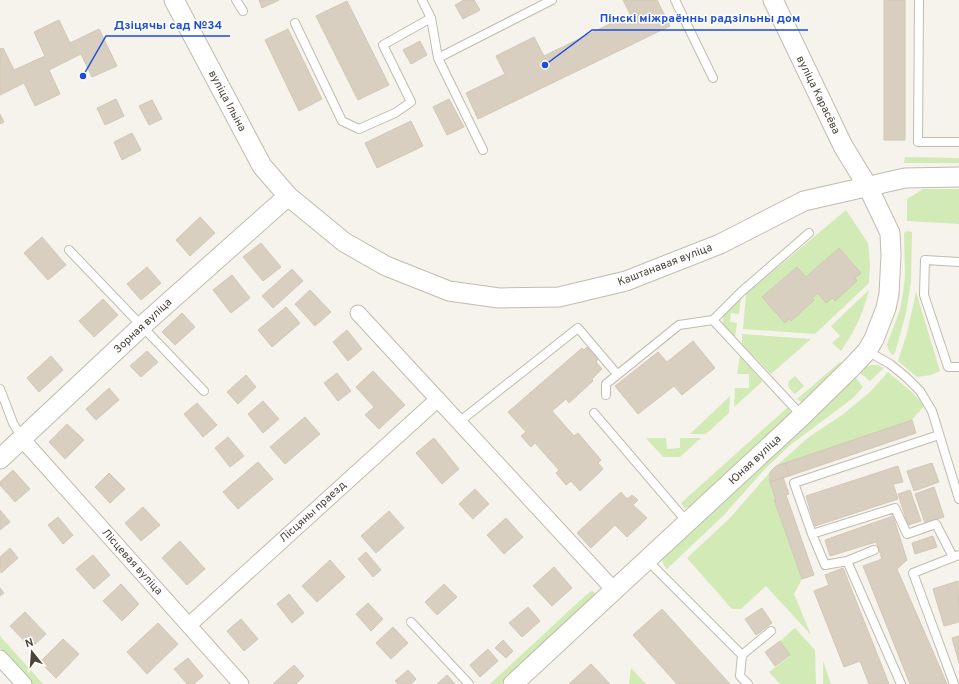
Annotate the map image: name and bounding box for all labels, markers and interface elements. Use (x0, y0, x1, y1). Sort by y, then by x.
callout: Пінскі міжраённы радзільны дом (592, 6, 808, 30)
text: Пінскі міжраённы радзільны дом (600, 11, 800, 27)
callout: Дзіцячы сад №34 (106, 12, 230, 36)
text: Дзіцячы сад №34 (114, 18, 222, 34)
street label: вуліца Карасёва (793, 54, 843, 137)
street label: вуліца Ільіна (205, 68, 249, 134)
street label: Каштанавая вуліца (616, 240, 714, 289)
street label: Зорная вуліца (111, 295, 175, 357)
street label: Юная вуліца (726, 432, 784, 488)
street label: Лісцяны праезд (277, 478, 349, 546)
street label: Лісцевая вуліца (99, 526, 166, 598)
north arrow (12, 632, 52, 672)
text: N (24, 636, 35, 651)

